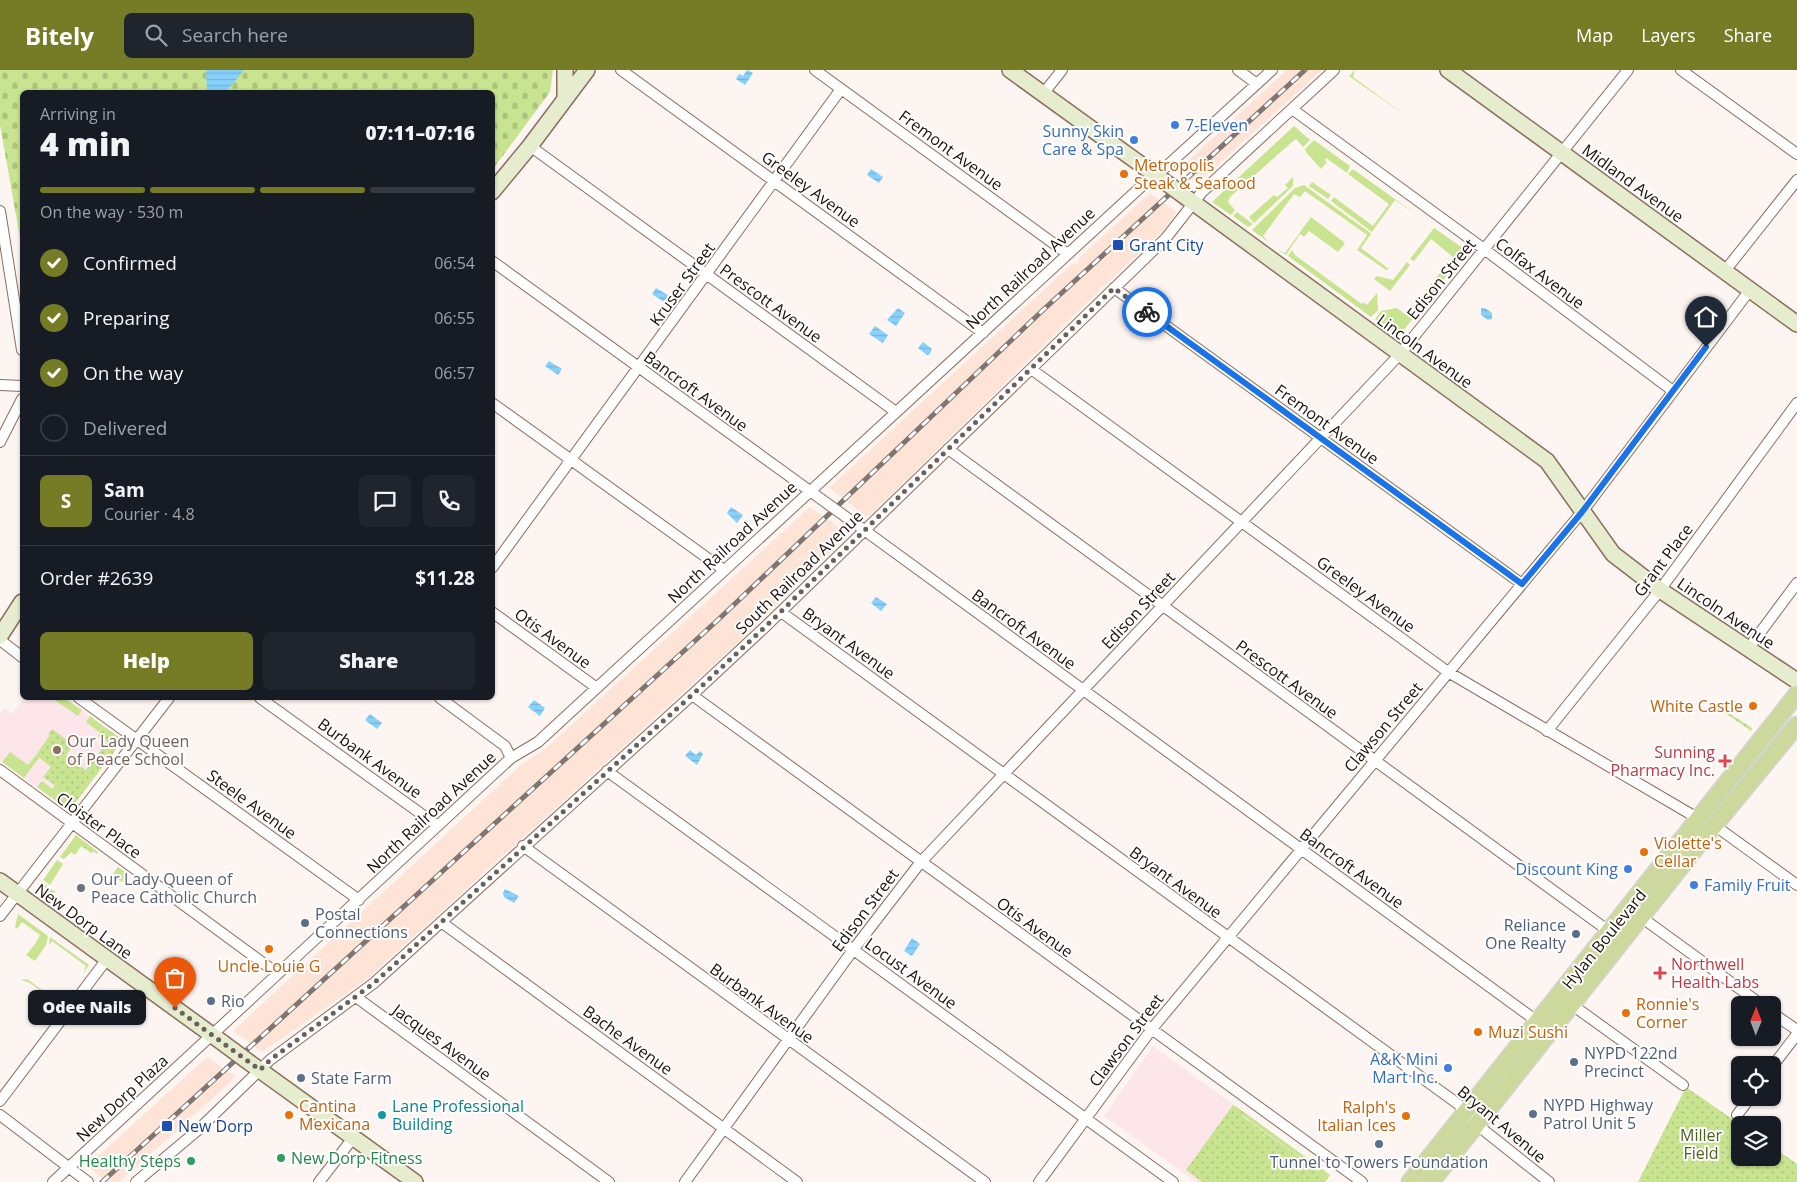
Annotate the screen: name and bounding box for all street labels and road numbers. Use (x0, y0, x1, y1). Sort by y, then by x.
street label: Fremont Avenue (895, 105, 1007, 195)
street label: Midland Avenue (1578, 139, 1688, 227)
street label: Greeley Avenue (757, 146, 865, 232)
street label: North Railroad Avenue (961, 202, 1099, 334)
street label: Colfax Avenue (1491, 232, 1589, 314)
street label: Edison Street (1401, 234, 1481, 324)
street label: Kruser Street (644, 238, 720, 330)
street label: Prescott Avenue (715, 258, 827, 348)
street label: Lincoln Avenue (1373, 309, 1477, 393)
street label: Bancroft Avenue (639, 346, 753, 436)
street label: Fremont Avenue (1271, 379, 1383, 469)
street label: North Railroad Avenue (663, 476, 801, 608)
street label: South Railroad Avenue (730, 505, 868, 639)
street label: Grant Place (1628, 519, 1698, 601)
street label: Greeley Avenue (1312, 551, 1420, 637)
street label: Edison Street (1096, 566, 1180, 654)
street label: Lincoln Avenue (1673, 572, 1779, 654)
street label: Bancroft Avenue (967, 584, 1081, 674)
street label: Bryant Avenue (798, 602, 900, 684)
street label: Otis Avenue (510, 603, 596, 673)
street label: Prescott Avenue (1231, 634, 1343, 724)
street label: Clawson Street (1339, 677, 1427, 777)
street label: Burbank Avenue (314, 713, 426, 803)
street label: North Railroad Avenue (362, 746, 500, 878)
street label: Steele Avenue (203, 764, 301, 844)
street label: Cloister Place (52, 787, 146, 863)
street label: Bancroft Avenue (1295, 823, 1409, 913)
street label: Bryant Avenue (1125, 841, 1227, 923)
street label: Edison Street (827, 864, 904, 956)
street label: New Dorp Lane (31, 878, 137, 964)
street label: Hylan Boulevard (1557, 884, 1651, 994)
street label: Otis Avenue (992, 892, 1078, 962)
street label: Locust Avenue (861, 932, 961, 1014)
street label: Burbank Avenue (706, 958, 818, 1048)
street label: Clawson Street (1084, 989, 1168, 1091)
street label: Jacques Avenue (387, 998, 496, 1085)
street label: Bache Avenue (579, 1000, 677, 1080)
street label: New Dorp Plaza (71, 1050, 173, 1146)
street label: Bryant Avenue (1453, 1080, 1551, 1168)

